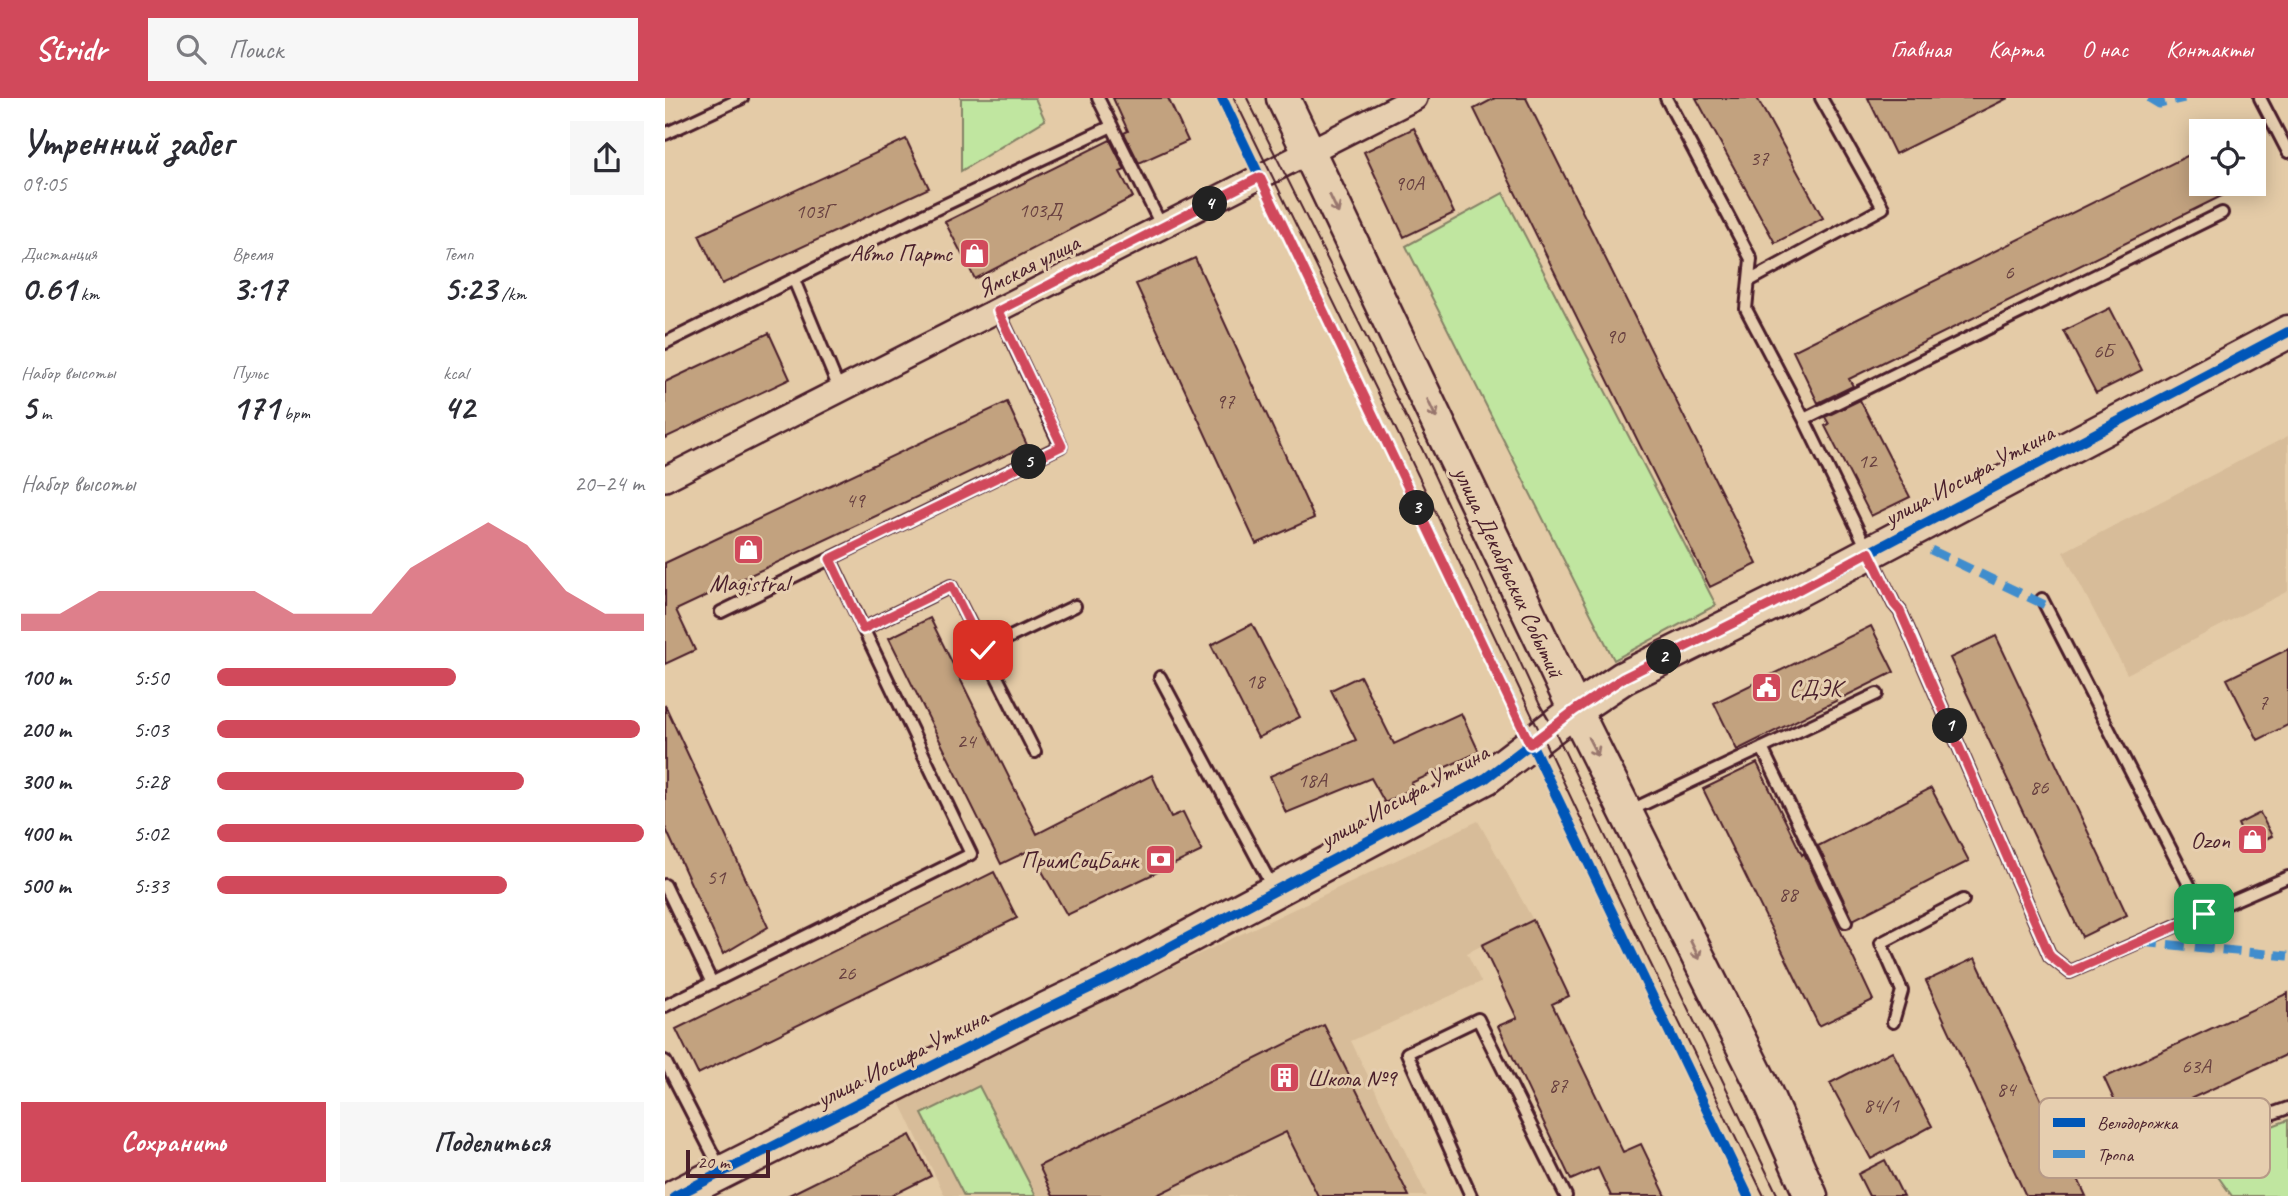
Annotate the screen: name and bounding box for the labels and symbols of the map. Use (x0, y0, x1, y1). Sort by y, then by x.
house number: 37 (1750, 145, 1770, 171)
house number: 90А (1394, 170, 1425, 196)
pin: 4 (1193, 186, 1227, 222)
one-way arrow (1328, 193, 1341, 214)
house number: 103Д (1018, 197, 1064, 223)
house number: 103Г (795, 198, 837, 224)
street label: Ямская улица (972, 227, 1085, 305)
shop icon: Авто Партс (958, 236, 992, 270)
place label: Авто Партс (850, 238, 954, 268)
house number: 6 (2004, 259, 2014, 285)
house number: 90 (1606, 323, 1626, 349)
house number: 6Б (2093, 338, 2116, 364)
house number: 97 (1216, 388, 1236, 414)
one-way arrow (1425, 398, 1439, 419)
street label: улица Иосифа Уткина (1877, 417, 2060, 533)
pin: 5 (1011, 444, 1047, 480)
house number: 12 (1858, 448, 1878, 474)
street label: улица Декабрьских Событий (1446, 460, 1572, 684)
house number: 49 (846, 487, 866, 513)
pin: 3 (1399, 490, 1435, 526)
shop icon: Magistral (732, 532, 766, 566)
place label: Magistral (709, 568, 793, 598)
pin (953, 620, 1013, 680)
pin: 2 (1647, 640, 1681, 674)
house number: 18 (1246, 668, 1267, 694)
public building icon: СДЭК (1749, 671, 1783, 705)
place label: СДЭК (1789, 673, 1847, 703)
house number: 7 (2258, 689, 2269, 715)
pin: 1 (1933, 708, 1967, 744)
house number: 24 (957, 728, 978, 754)
one-way arrow (1587, 736, 1601, 757)
street label: улица Иосифа Уткина (1313, 737, 1495, 856)
house number: 18А (1297, 767, 1328, 793)
house number: 86 (2030, 774, 2049, 800)
shop icon: Ozon (2236, 823, 2270, 857)
place label: Ozon (2191, 825, 2230, 855)
bank icon: ПримСоцБанк (1144, 843, 1178, 877)
place label: ПримСоцБанк (1021, 845, 1140, 875)
house number: 51 (707, 864, 727, 890)
house number: 88 (1779, 881, 1800, 907)
pin (2174, 884, 2234, 944)
one-way arrow (1689, 940, 1702, 961)
house number: 26 (837, 960, 856, 986)
street label: улица Иосифа Уткина (810, 1001, 994, 1115)
house number: 63А (2181, 1053, 2212, 1079)
building icon: Школа №9 (1267, 1061, 1301, 1095)
place label: Школа №9 (1307, 1063, 1399, 1093)
house number: 87 (1549, 1072, 1569, 1098)
house number: 84 (1997, 1076, 2018, 1102)
house number: 84/1 (1863, 1092, 1900, 1118)
legend (2039, 1098, 2270, 1178)
text: Велодорожка (2097, 1111, 2179, 1135)
text: Тропа (2097, 1143, 2134, 1167)
scale bar (686, 1147, 770, 1179)

